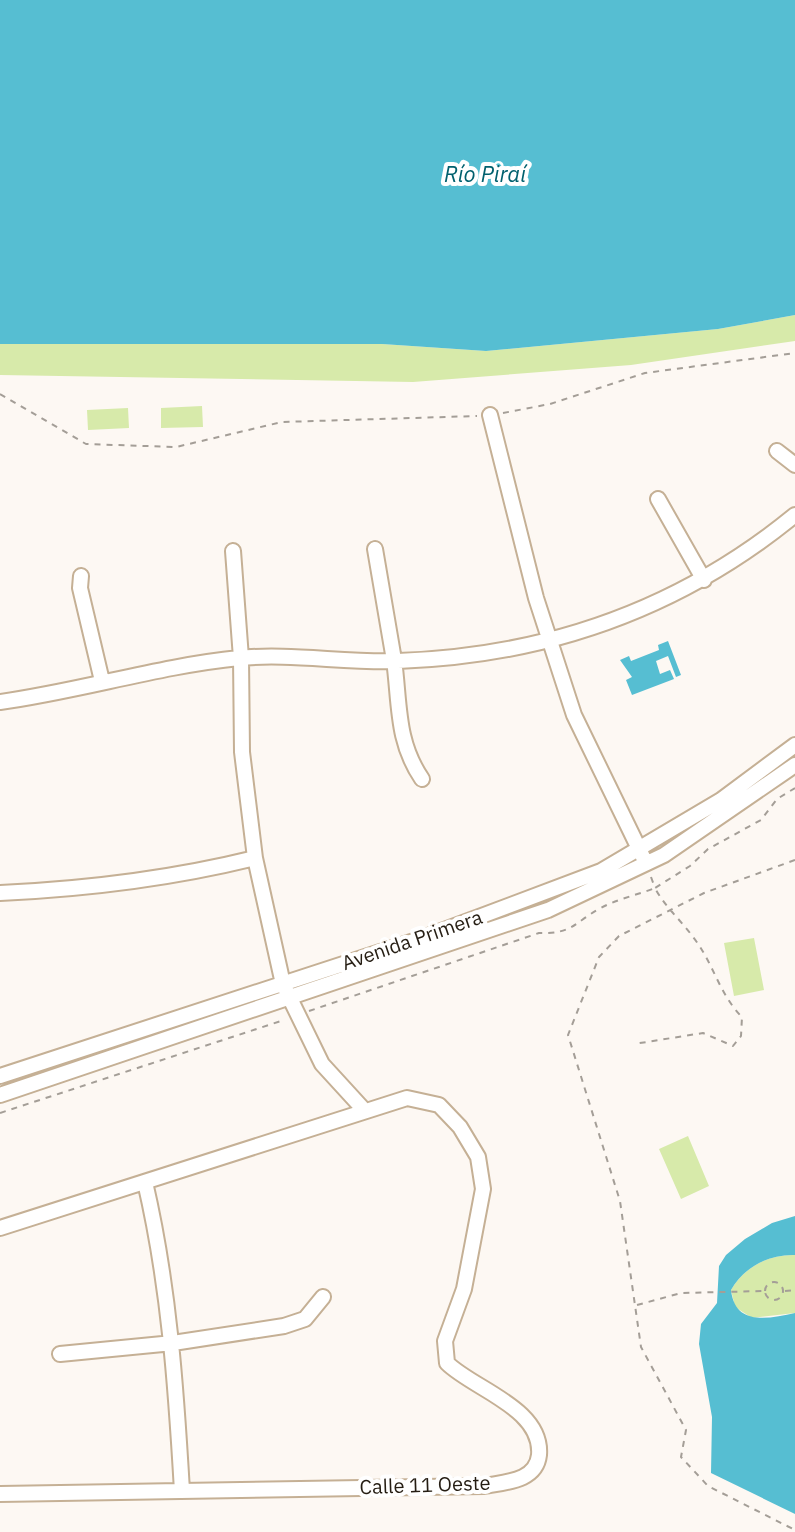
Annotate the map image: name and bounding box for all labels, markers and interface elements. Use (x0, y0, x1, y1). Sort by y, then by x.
water label: Río Piraí (444, 159, 528, 188)
street label: Avenida Primera (338, 903, 486, 976)
street label: Calle 11 Oeste (359, 1469, 491, 1500)

